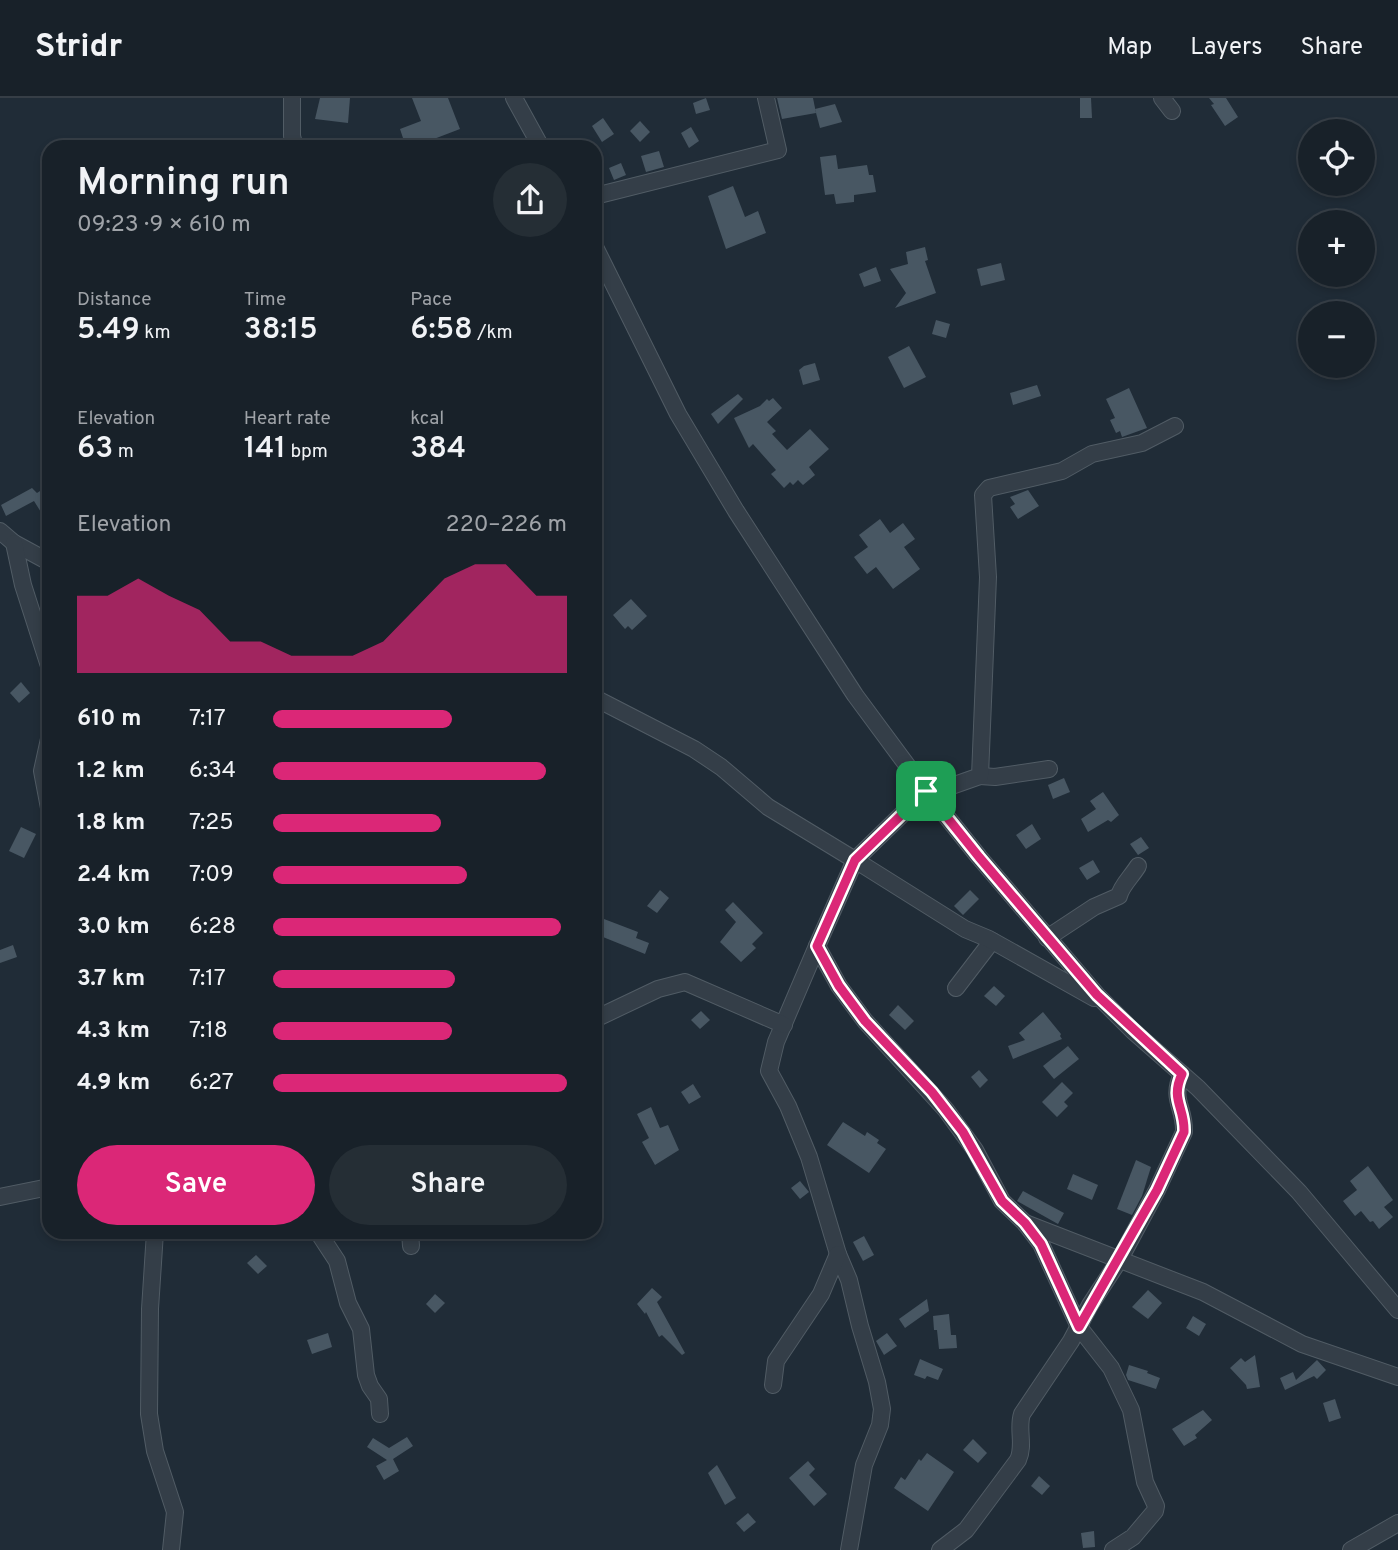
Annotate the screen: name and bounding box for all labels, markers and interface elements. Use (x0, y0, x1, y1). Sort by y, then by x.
text: Stridr (35, 27, 122, 69)
text: Map (1107, 33, 1152, 63)
text: Layers (1190, 33, 1262, 63)
text: Share (1300, 33, 1363, 63)
map controls (1298, 119, 1375, 378)
button: locate (1298, 119, 1375, 196)
text: Morning run (77, 160, 290, 209)
button: share (493, 163, 567, 237)
button: + (1298, 210, 1375, 287)
text: 09:23 · 9 × 610 m (77, 211, 251, 240)
text: Distance (77, 288, 152, 312)
text: Time (244, 288, 286, 312)
text: Pace (410, 288, 452, 312)
button: − (1298, 301, 1375, 378)
text: 5.49 (77, 312, 140, 349)
text: 38:15 (244, 312, 318, 349)
text: 6:58 (410, 312, 473, 349)
text: km (140, 321, 171, 345)
text: /km (473, 321, 513, 345)
text: Elevation (77, 407, 155, 431)
text: Heart rate (244, 407, 331, 431)
text: kcal (410, 407, 444, 431)
text: 63 (77, 431, 113, 468)
text: 141 (244, 431, 286, 468)
text: 384 (410, 431, 466, 468)
text: m (113, 440, 134, 464)
text: bpm (286, 440, 328, 464)
text: Elevation (77, 511, 172, 540)
text: 220–226 m (446, 511, 567, 540)
text: 610 m (77, 705, 141, 734)
text: 7:17 (189, 705, 226, 734)
text: 1.2 km (77, 757, 145, 786)
text: 6:34 (189, 757, 236, 786)
pin (896, 761, 956, 821)
icon: arrive (907, 772, 945, 810)
text: 1.8 km (77, 809, 145, 838)
text: 7:25 (189, 809, 234, 838)
text: 2.4 km (77, 861, 150, 890)
text: 7:09 (189, 861, 234, 890)
text: 3.0 km (77, 913, 150, 942)
text: 6:28 (189, 913, 236, 942)
text: 3.7 km (77, 965, 145, 994)
text: 7:17 (189, 965, 226, 994)
text: 4.3 km (77, 1017, 150, 1046)
text: 7:18 (189, 1017, 228, 1046)
text: 4.9 km (77, 1069, 150, 1098)
text: 6:27 (189, 1069, 234, 1098)
button: Save (77, 1145, 315, 1225)
button: Share (329, 1145, 567, 1225)

